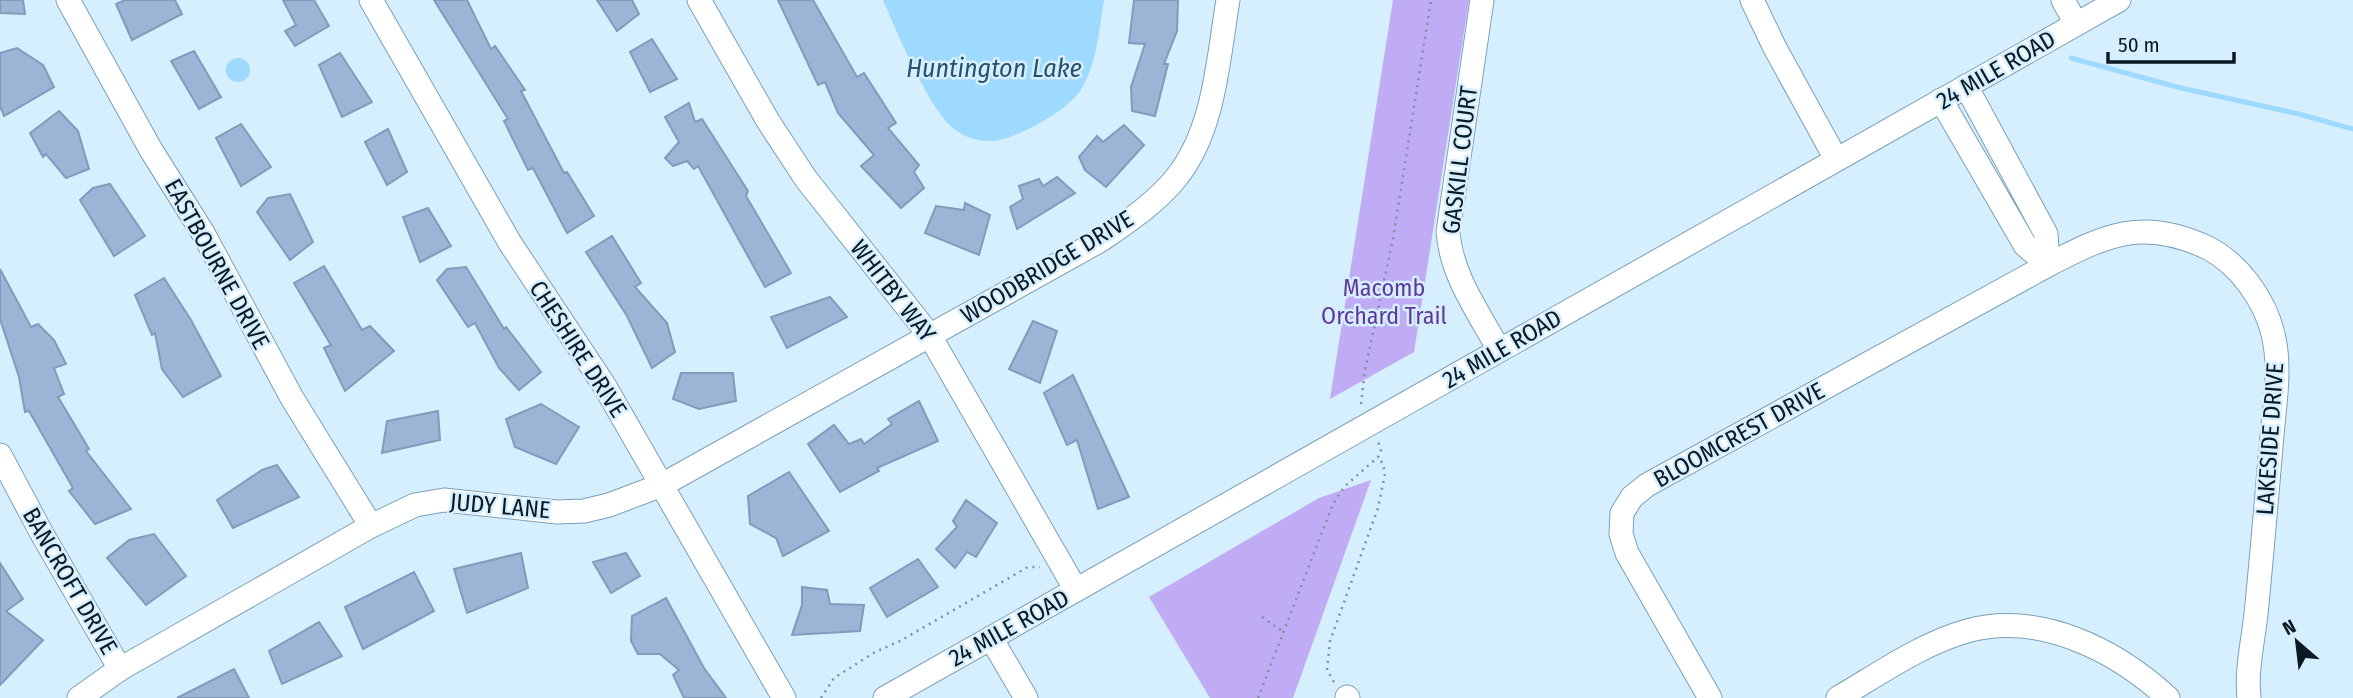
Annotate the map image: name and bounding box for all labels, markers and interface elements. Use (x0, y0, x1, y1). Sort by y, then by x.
scale bar (2108, 21, 2234, 65)
street label: 24 MILE ROAD (1932, 25, 2060, 115)
text: 50 m (2118, 32, 2160, 58)
water label: Huntington Lake (906, 53, 1082, 84)
street label: GASKILL COURT (1437, 84, 1483, 236)
street label: EASTBOURNE DRIVE (159, 174, 275, 354)
street label: WOODBRIDGE DRIVE (956, 205, 1138, 329)
street label: WHITBY WAY (845, 235, 941, 347)
park label: Macomb Orchard Trail (1321, 274, 1447, 330)
street label: CHESHIRE DRIVE (523, 275, 633, 423)
street label: 24 MILE ROAD (1438, 304, 1566, 394)
street label: LAKESIDE DRIVE (2251, 362, 2289, 516)
street label: BLOOMCREST DRIVE (1649, 377, 1829, 493)
street label: JUDY LANE (449, 488, 551, 524)
street label: BANCROFT DRIVE (17, 503, 123, 659)
street label: 24 MILE ROAD (944, 584, 1074, 672)
north arrow (2262, 607, 2332, 677)
text: N (2279, 615, 2300, 640)

